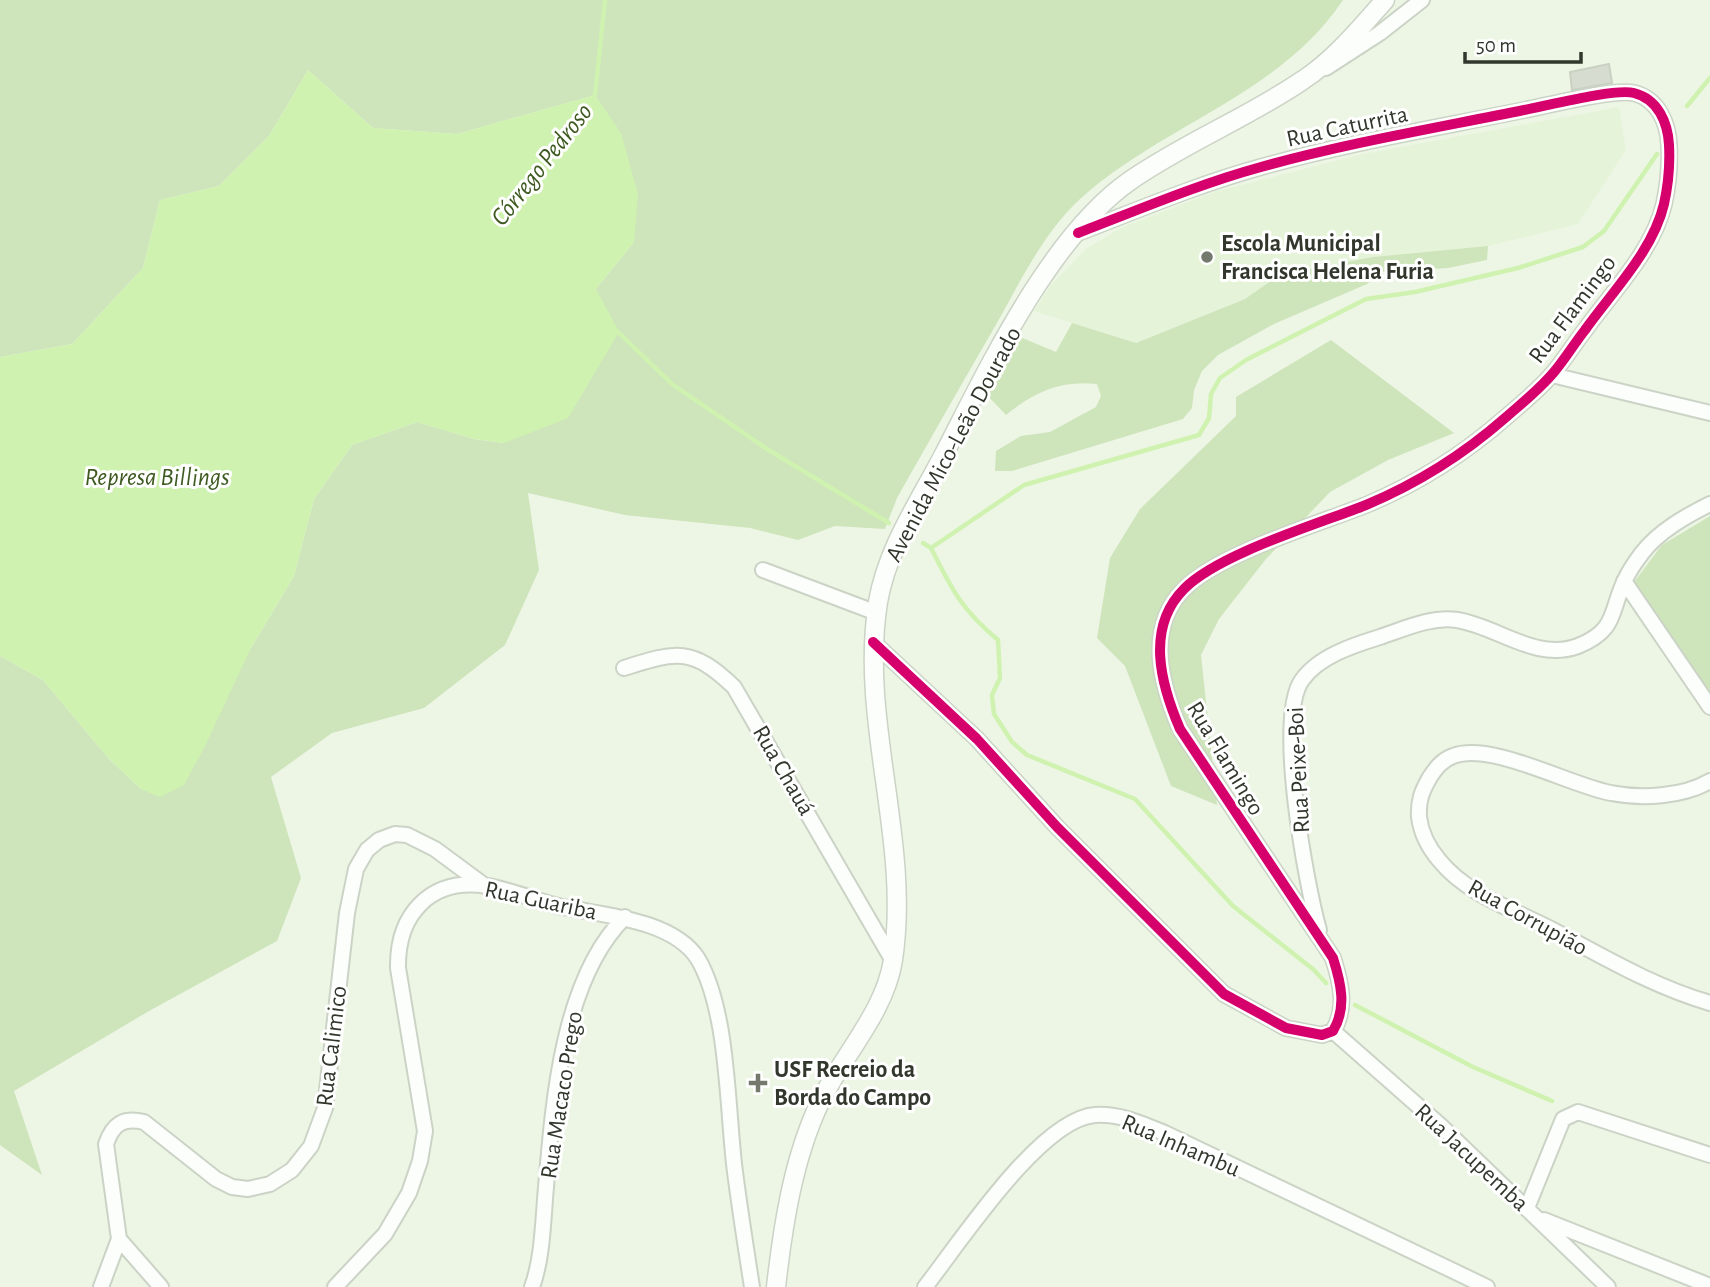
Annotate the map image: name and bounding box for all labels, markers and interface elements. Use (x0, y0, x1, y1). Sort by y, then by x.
scale bar (1465, 21, 1580, 65)
text: 50 m (1476, 35, 1516, 56)
water label: Córrego Pedroso (486, 99, 597, 231)
street label: Rua Caturrita (1284, 102, 1410, 152)
place label: Escola Municipal Francisca Helena Furia (1221, 232, 1434, 284)
marker: Escola Municipal Francisca Helena Furia (1199, 249, 1215, 265)
street label: Rua Flamingo (1525, 251, 1621, 368)
street label: Avenida Mico-Leão Dourado (882, 323, 1026, 566)
water label: Represa Billings (84, 464, 230, 490)
street label: Rua Flamingo (1182, 697, 1268, 820)
street label: Rua Peixe-Boi (1284, 706, 1314, 834)
street label: Rua Chauá (748, 721, 818, 820)
street label: Rua Corrupião (1464, 875, 1591, 960)
street label: Rua Guariba (482, 877, 599, 925)
street label: Rua Calimico (313, 984, 351, 1108)
street label: Rua Macaco Prego (537, 1010, 587, 1181)
place label: USF Recreio da Borda do Campo (774, 1058, 931, 1110)
marker: USF Recreio da Borda do Campo (748, 1073, 768, 1093)
street label: Rua Jacupemba (1410, 1099, 1533, 1216)
street label: Rua Inhambu (1118, 1110, 1243, 1182)

